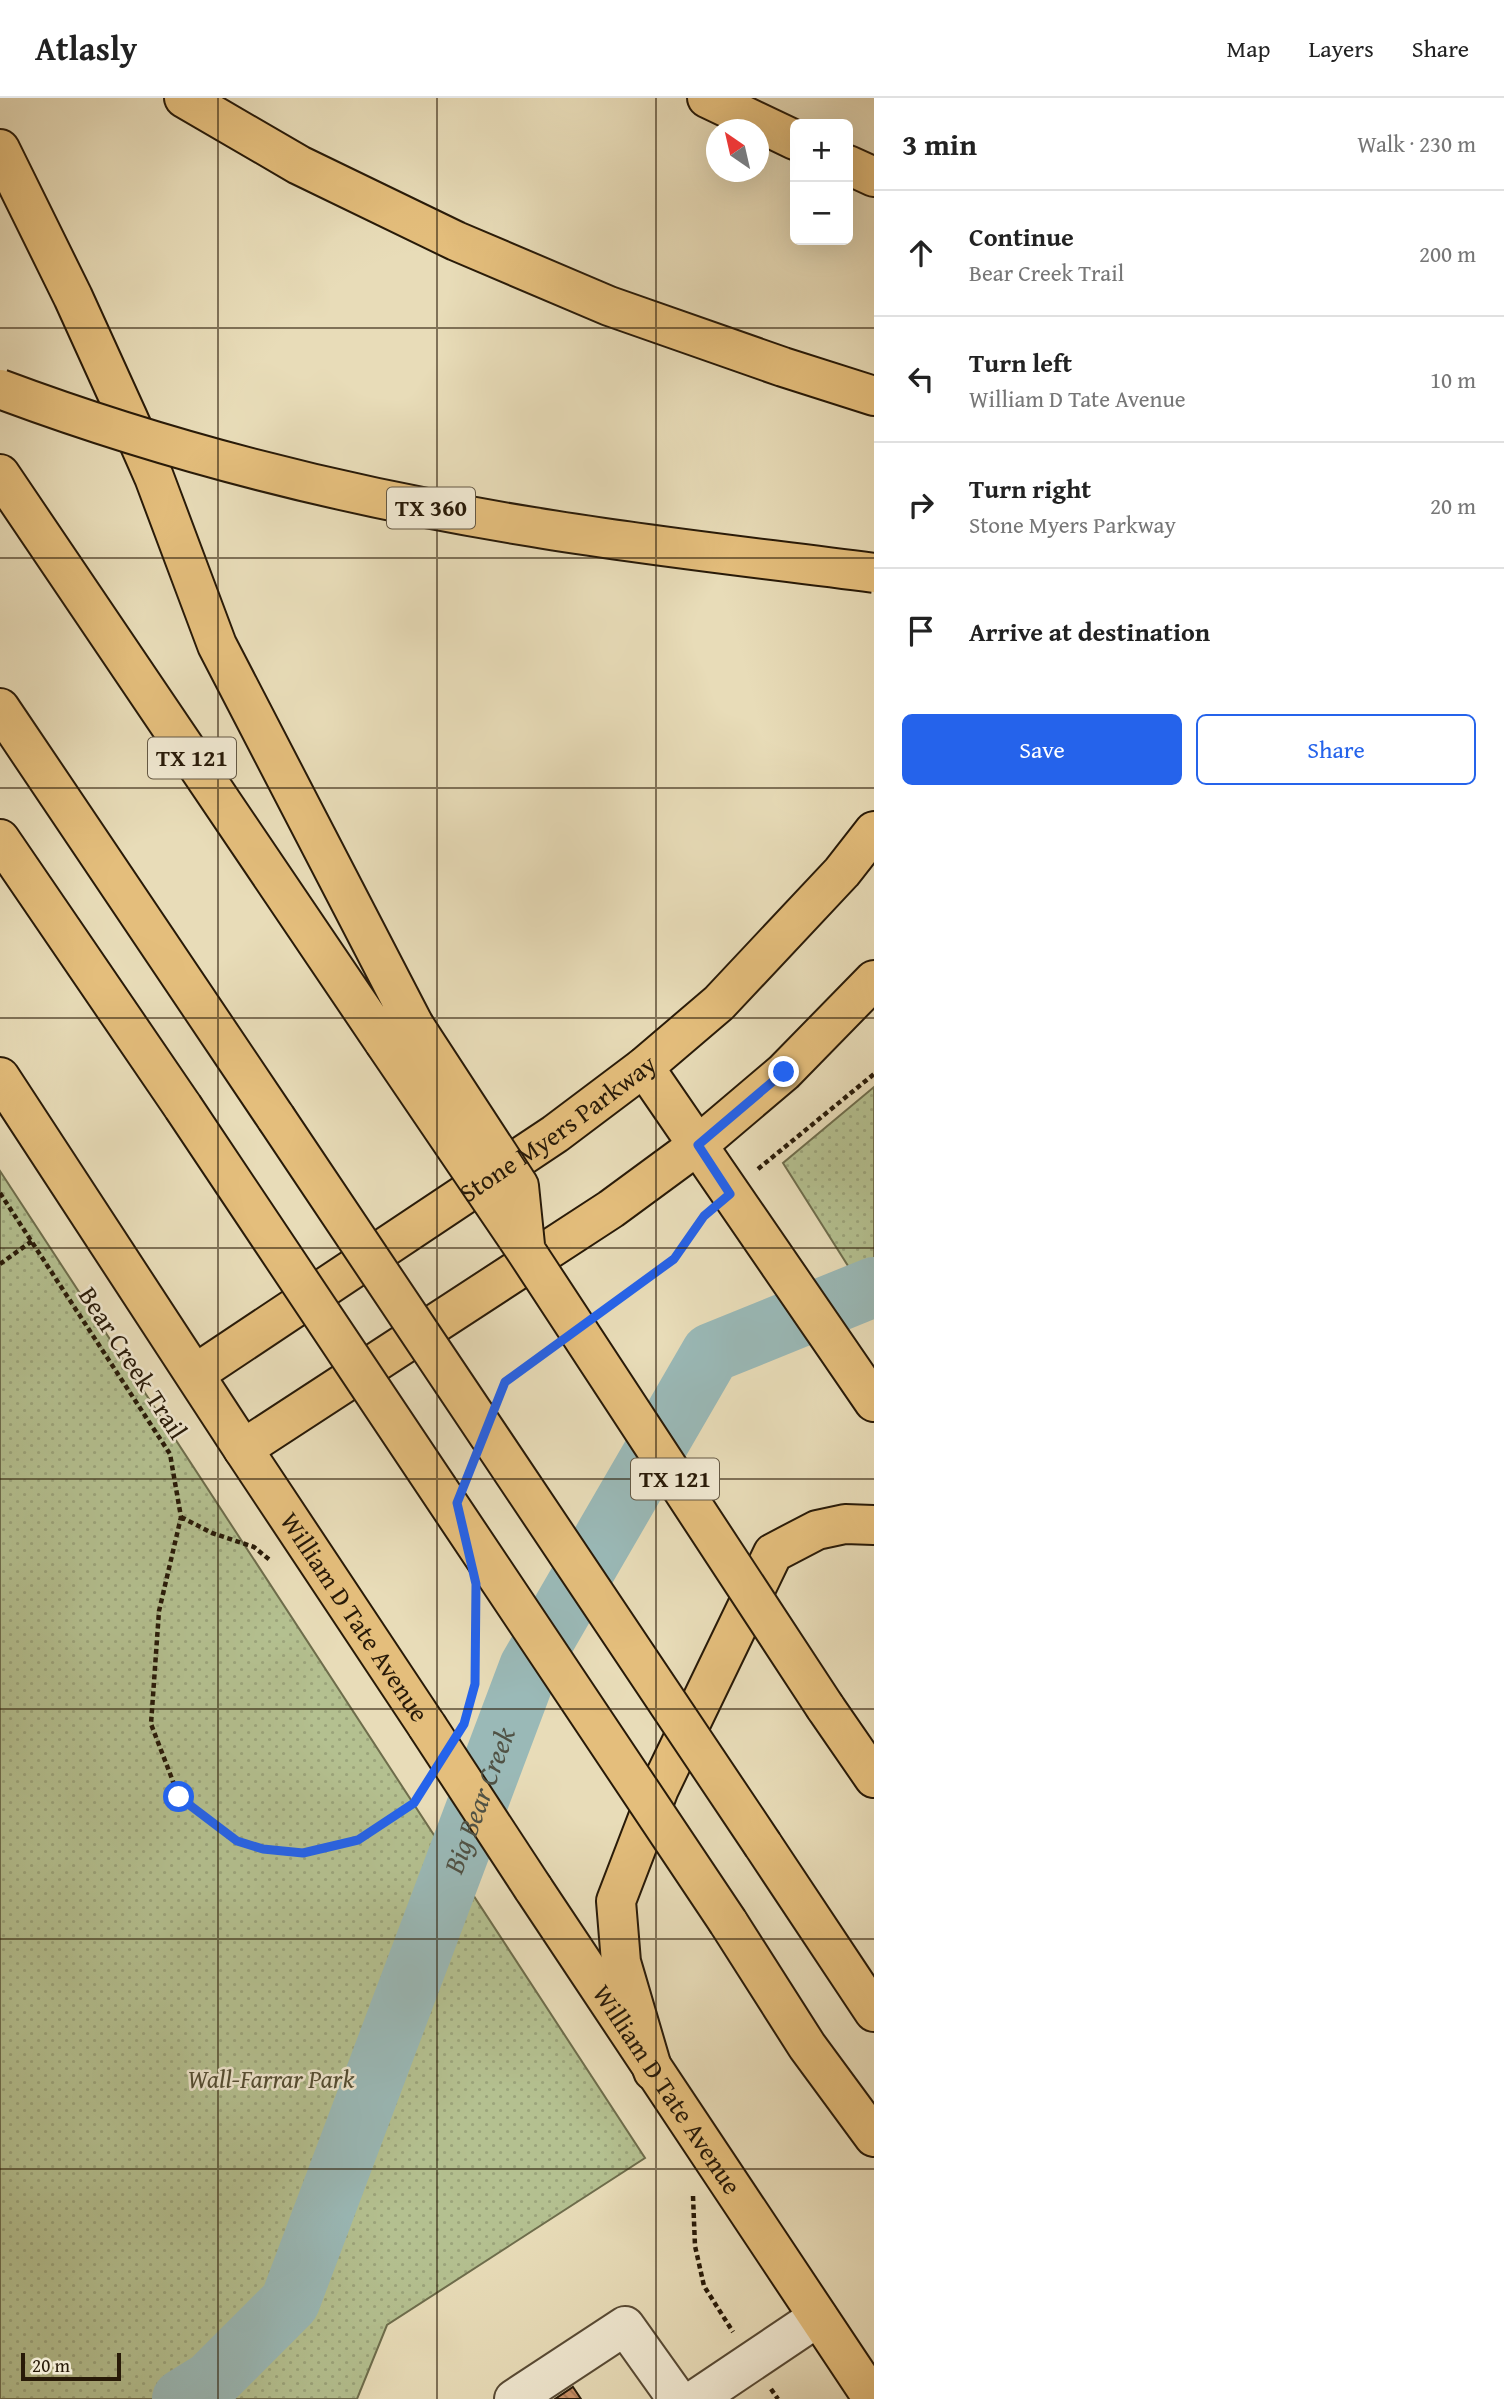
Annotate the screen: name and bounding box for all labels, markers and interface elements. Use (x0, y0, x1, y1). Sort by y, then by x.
text: Atlasly (35, 24, 137, 72)
text: Map (1227, 31, 1270, 66)
text: Layers (1308, 31, 1374, 66)
text: Share (1412, 31, 1469, 66)
north arrow (706, 119, 769, 182)
map controls (790, 119, 853, 245)
button: + (790, 119, 853, 182)
text: 3 min (902, 122, 977, 166)
text: Walk · 230 m (1357, 127, 1476, 160)
button: − (790, 182, 853, 245)
text: Continue (969, 217, 1074, 256)
icon: ahead (902, 234, 940, 272)
text: 200 m (1419, 237, 1476, 270)
text: Bear Creek Trail (969, 256, 1124, 289)
text: Turn left (969, 343, 1072, 382)
icon: left (902, 360, 940, 398)
text: 10 m (1430, 363, 1476, 396)
text: William D Tate Avenue (969, 382, 1186, 415)
text: Turn right (969, 469, 1091, 508)
icon: right (902, 486, 940, 524)
road number: TX 360 (387, 488, 475, 528)
text: 20 m (1430, 489, 1476, 522)
text: Stone Myers Parkway (969, 508, 1176, 541)
icon: arrive (902, 612, 940, 650)
text: Arrive at destination (969, 612, 1210, 651)
button: Save (902, 714, 1182, 785)
button: Share (1196, 714, 1476, 785)
road number: TX 121 (148, 738, 236, 778)
street label: Stone Myers Parkway (451, 1045, 665, 1212)
route end (768, 1056, 799, 1087)
street label: Bear Creek Trail (69, 1279, 198, 1447)
road number: TX 121 (631, 1458, 719, 1499)
street label: William D Tate Avenue (271, 1504, 439, 1730)
water label: Big Bear Creek (432, 1721, 525, 1880)
route start (163, 1781, 194, 1812)
street label: William D Tate Avenue (583, 1976, 752, 2202)
park label: Wall-Farrar Park (188, 2059, 355, 2098)
scale bar (21, 2350, 121, 2382)
text: 20 m (32, 2351, 70, 2379)

